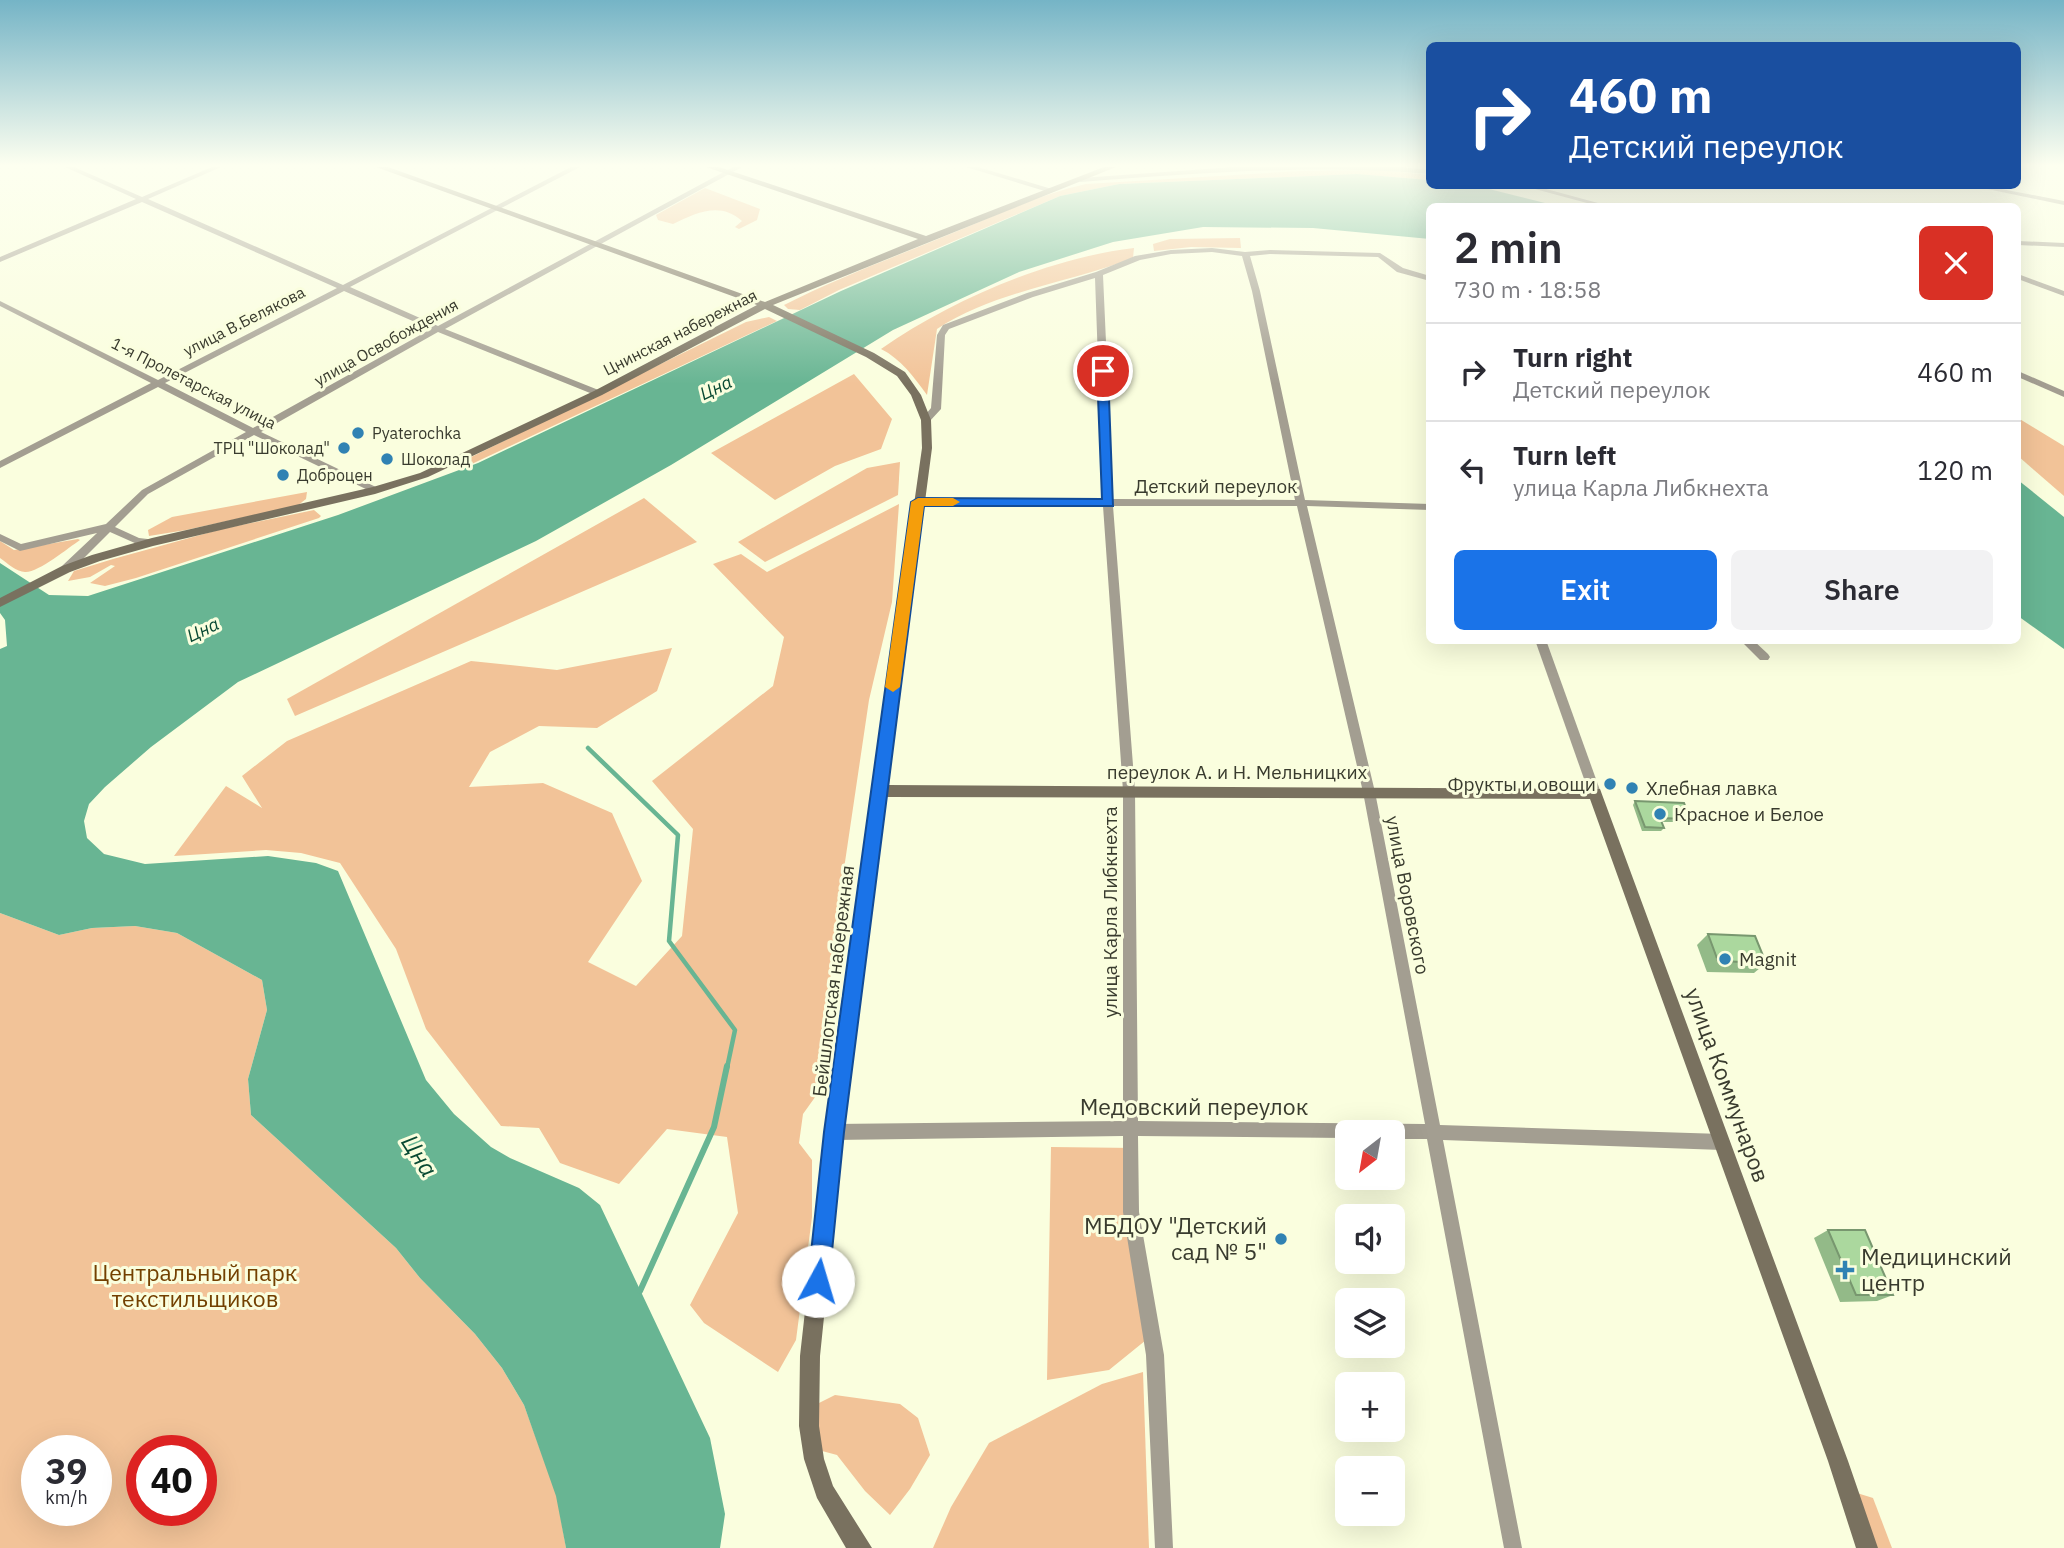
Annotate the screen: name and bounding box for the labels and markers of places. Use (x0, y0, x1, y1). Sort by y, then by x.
pin (1073, 341, 1133, 401)
place label: Pyaterochka (372, 423, 462, 443)
marker: Pyaterochka (350, 425, 366, 441)
place label: ТРЦ "Шоколад" (214, 438, 330, 458)
marker: ТРЦ "Шоколад" (336, 440, 352, 456)
place label: Шоколад (401, 449, 471, 469)
marker: Шоколад (379, 451, 395, 467)
place label: Доброцен (297, 465, 373, 485)
marker: Доброцен (275, 467, 291, 483)
place label: Фрукты и овощи (1448, 772, 1596, 796)
marker: Фрукты и овощи (1602, 776, 1618, 792)
place label: Хлебная лавка (1646, 776, 1777, 800)
marker: Хлебная лавка (1624, 780, 1640, 796)
place label: Красное и Белое (1674, 802, 1824, 826)
marker: Красное и Белое (1652, 806, 1668, 822)
place label: Magnit (1739, 947, 1797, 971)
marker: Magnit (1717, 951, 1733, 967)
place label: МБДОУ "Детский сад № 5" (1084, 1210, 1267, 1266)
marker: МБДОУ "Детский сад № 5" (1273, 1231, 1289, 1247)
place label: Медицинский центр (1861, 1241, 2012, 1297)
marker: Медицинский центр (1835, 1260, 1855, 1280)

